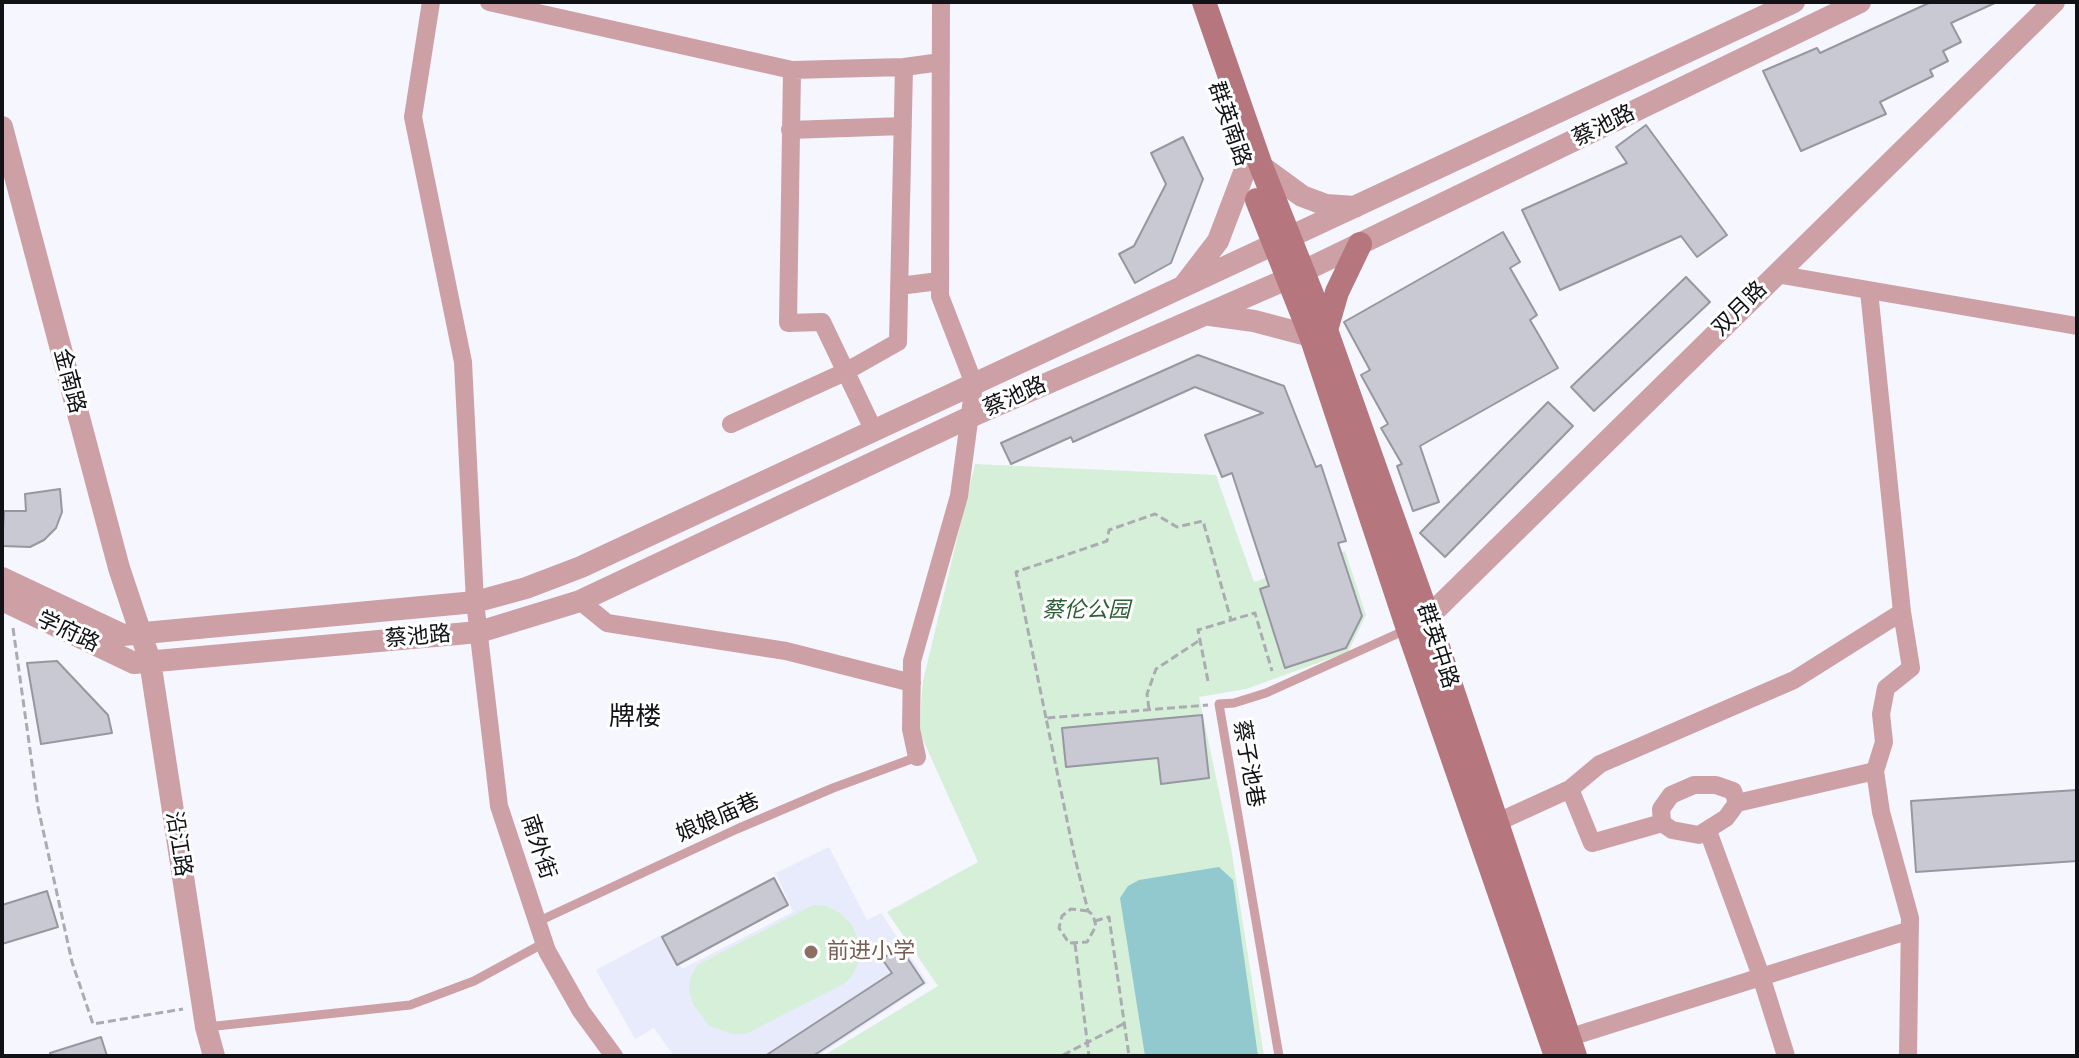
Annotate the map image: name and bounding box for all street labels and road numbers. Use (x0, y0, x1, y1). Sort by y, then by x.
street label: 群英南路 (1202, 78, 1256, 170)
street label: 蔡池路 (1569, 100, 1639, 152)
street label: 双月路 (1707, 276, 1773, 342)
street label: 金南路 (48, 346, 90, 416)
street label: 蔡池路 (979, 372, 1051, 422)
street label: 群英中路 (1411, 600, 1463, 692)
street label: 学府路 (33, 606, 103, 658)
street label: 蔡池路 (384, 621, 452, 653)
street label: 蔡子池巷 (1227, 718, 1269, 810)
street label: 娘娘庙巷 (672, 788, 764, 848)
street label: 沿江路 (160, 809, 196, 879)
street label: 南外街 (515, 812, 561, 882)

